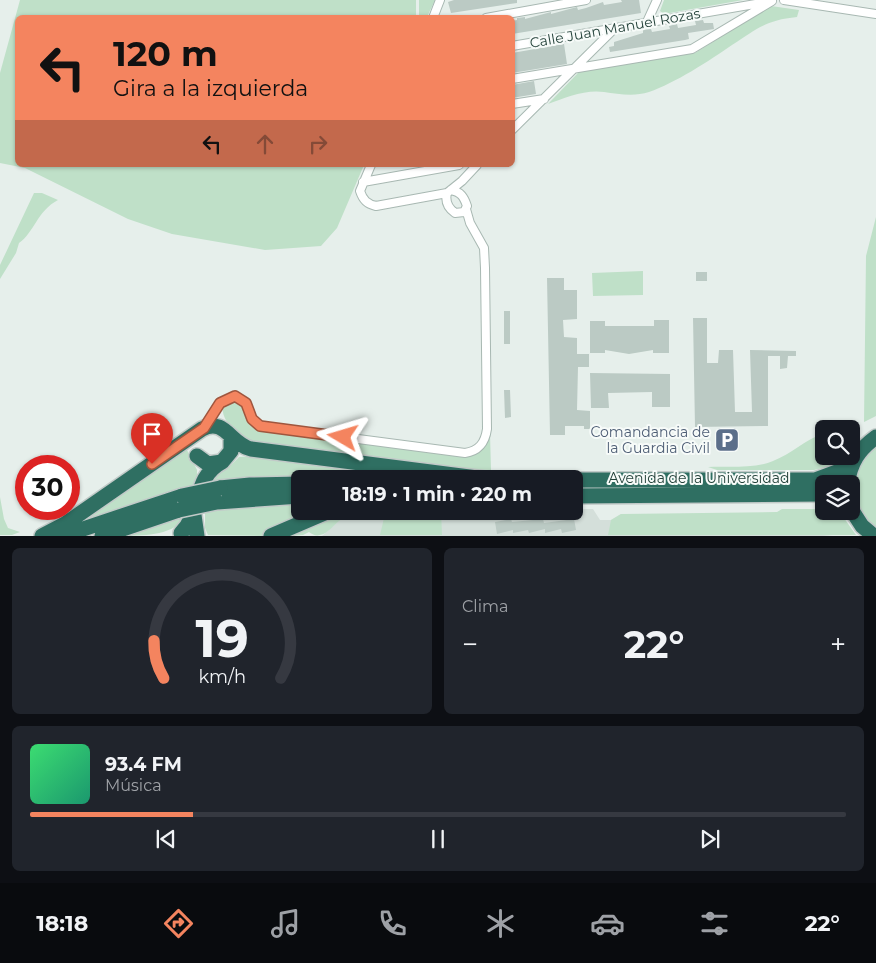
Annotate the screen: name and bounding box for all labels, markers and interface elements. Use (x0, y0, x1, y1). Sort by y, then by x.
street label: Calle Juan Manuel Rozas (528, 4, 702, 52)
text: 120 m (113, 32, 218, 75)
icon: left (30, 35, 95, 100)
text: Gira a la izquierda (113, 75, 308, 102)
icon: left (198, 130, 226, 158)
icon: ahead (251, 130, 279, 158)
icon: right (304, 130, 332, 158)
position arrow (316, 410, 368, 462)
pin (131, 413, 173, 464)
icon: arrive (138, 420, 166, 448)
map controls (815, 420, 860, 520)
button: search (815, 420, 860, 465)
place label: Comandancia de la Guardia Civil (590, 423, 710, 457)
parking icon: Comandancia de la Guardia Civil (714, 427, 740, 453)
speed limit sign: 30 (15, 455, 80, 520)
street label: Avenida de la Universidad (608, 469, 790, 487)
button: layers (815, 475, 860, 520)
text: 18:19 · 1 min · 220 m (342, 483, 532, 506)
text: Clima (462, 597, 508, 616)
text: 19 (195, 607, 249, 670)
text: 22° (624, 621, 684, 668)
text: − (462, 627, 478, 661)
text: + (830, 627, 846, 661)
text: km/h (198, 666, 246, 687)
text: 93.4 FM (105, 753, 182, 776)
text: Música (105, 776, 162, 795)
icon: previous (152, 825, 180, 853)
icon: pause (424, 825, 452, 853)
icon: next (696, 825, 724, 853)
icon: directions (161, 906, 196, 941)
icon: music (268, 906, 303, 941)
icon: phone (375, 906, 410, 941)
icon: climate (483, 906, 518, 941)
icon: car (590, 906, 625, 941)
icon: filters (697, 906, 732, 941)
text: 18:18 (36, 910, 88, 937)
text: 22° (805, 910, 840, 937)

